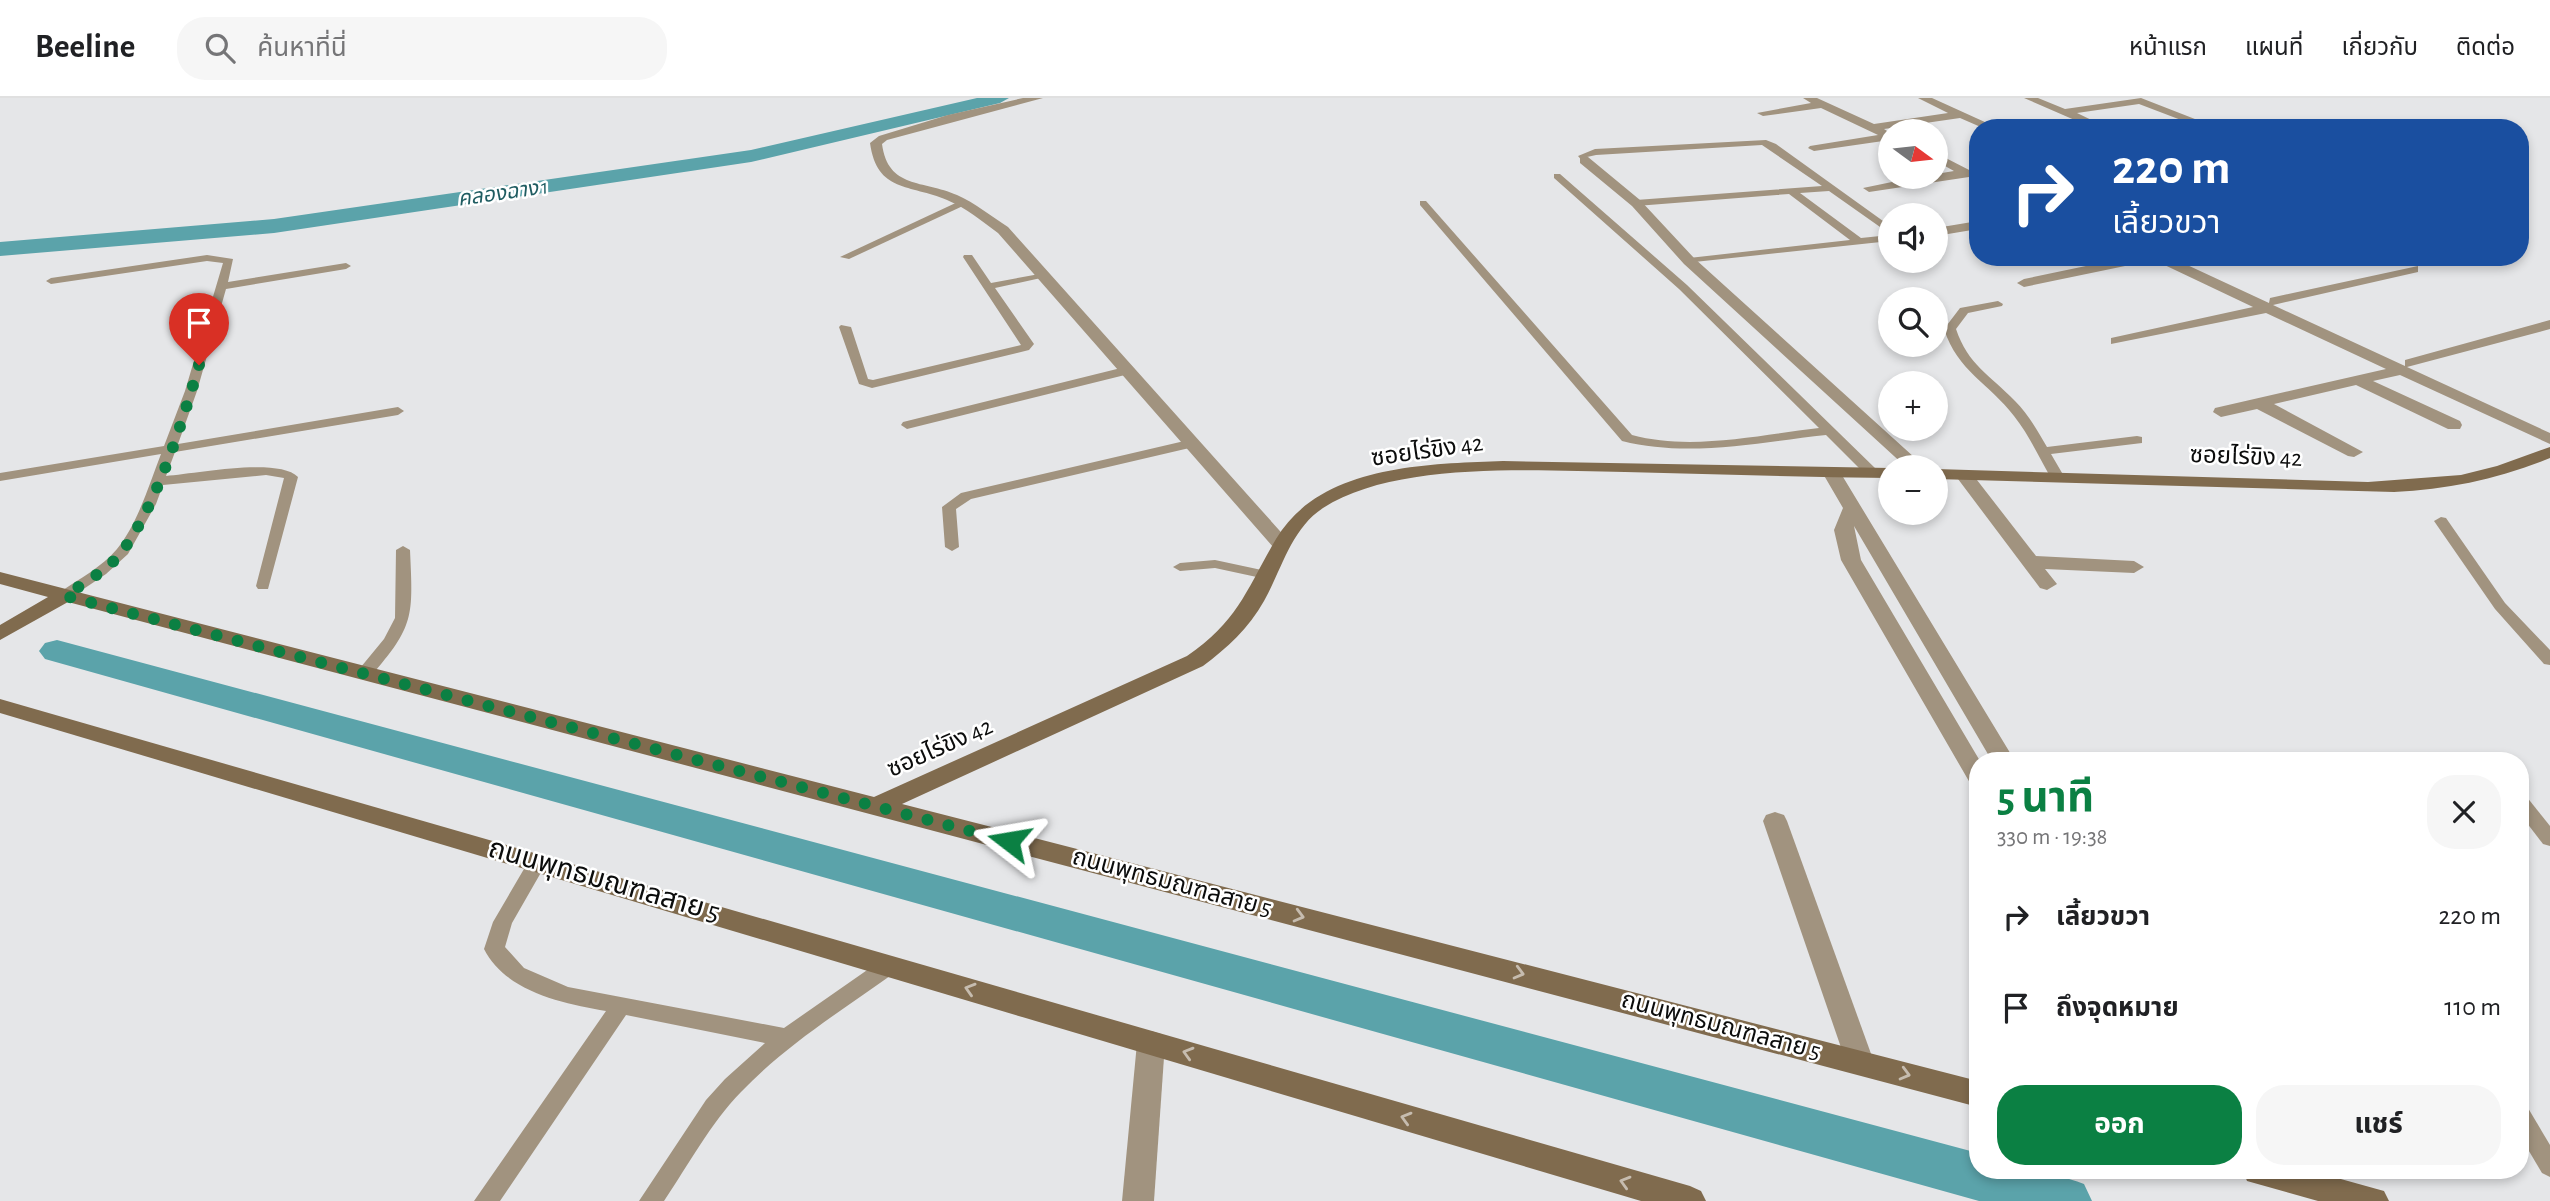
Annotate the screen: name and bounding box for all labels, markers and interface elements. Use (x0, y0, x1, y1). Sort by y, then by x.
search box (177, 17, 667, 80)
icon: search (201, 29, 239, 67)
text: Beeline (35, 31, 135, 64)
text: ค้นหาที่นี่ (257, 35, 347, 61)
text: หน้าแรก (2129, 36, 2207, 60)
text: แผนที่ (2245, 36, 2303, 60)
text: เกี่ยวกับ (2341, 36, 2418, 60)
text: ติดต่อ (2456, 36, 2515, 60)
north arrow (1878, 119, 1948, 189)
map controls (1878, 119, 1948, 525)
text: 220 m (2112, 144, 2231, 193)
icon: right (1997, 147, 2088, 238)
water label: คลองฉาง 1 (456, 176, 550, 210)
button: sound (1878, 203, 1948, 273)
text: เลี้ยวขวา (2112, 207, 2220, 239)
button: search (1878, 287, 1948, 357)
pin (169, 293, 229, 365)
icon: arrive (180, 304, 218, 342)
button: + (1878, 371, 1948, 441)
street label: ซอยไร่ขิง 42 (1369, 428, 1484, 471)
street label: ซอยไร่ขิง 42 (2189, 440, 2303, 471)
button: − (1878, 455, 1948, 525)
street label: ซอยไร่ขิง 42 (882, 711, 996, 782)
button: close (2427, 775, 2501, 849)
text: 5 นาที (1997, 777, 2094, 819)
position arrow (972, 804, 1046, 878)
text: 330 m · 19:38 (1997, 826, 2108, 849)
street label: ถนนพุทธมณฑลสาย 5 (485, 835, 723, 928)
street label: ถนนพุทธมณฑลสาย 5 (1069, 845, 1274, 923)
icon: right (1997, 898, 2035, 936)
text: 220 m (2439, 903, 2501, 929)
text: เลี้ยวขวา (2056, 904, 2150, 930)
one-way arrow (1293, 908, 1305, 922)
one-way arrow (1513, 965, 1525, 979)
one-way arrow (964, 982, 976, 997)
street label: ถนนพุทธมณฑลสาย 5 (1618, 988, 1823, 1066)
icon: arrive (1997, 989, 2035, 1027)
text: 110 m (2444, 994, 2501, 1020)
text: ถึงจุดหมาย (2056, 995, 2179, 1021)
one-way arrow (1182, 1047, 1194, 1062)
one-way arrow (1899, 1066, 1911, 1080)
button: ออก (1997, 1085, 2242, 1165)
button: แชร์ (2256, 1085, 2501, 1165)
one-way arrow (1401, 1111, 1413, 1126)
one-way arrow (1619, 1175, 1631, 1190)

